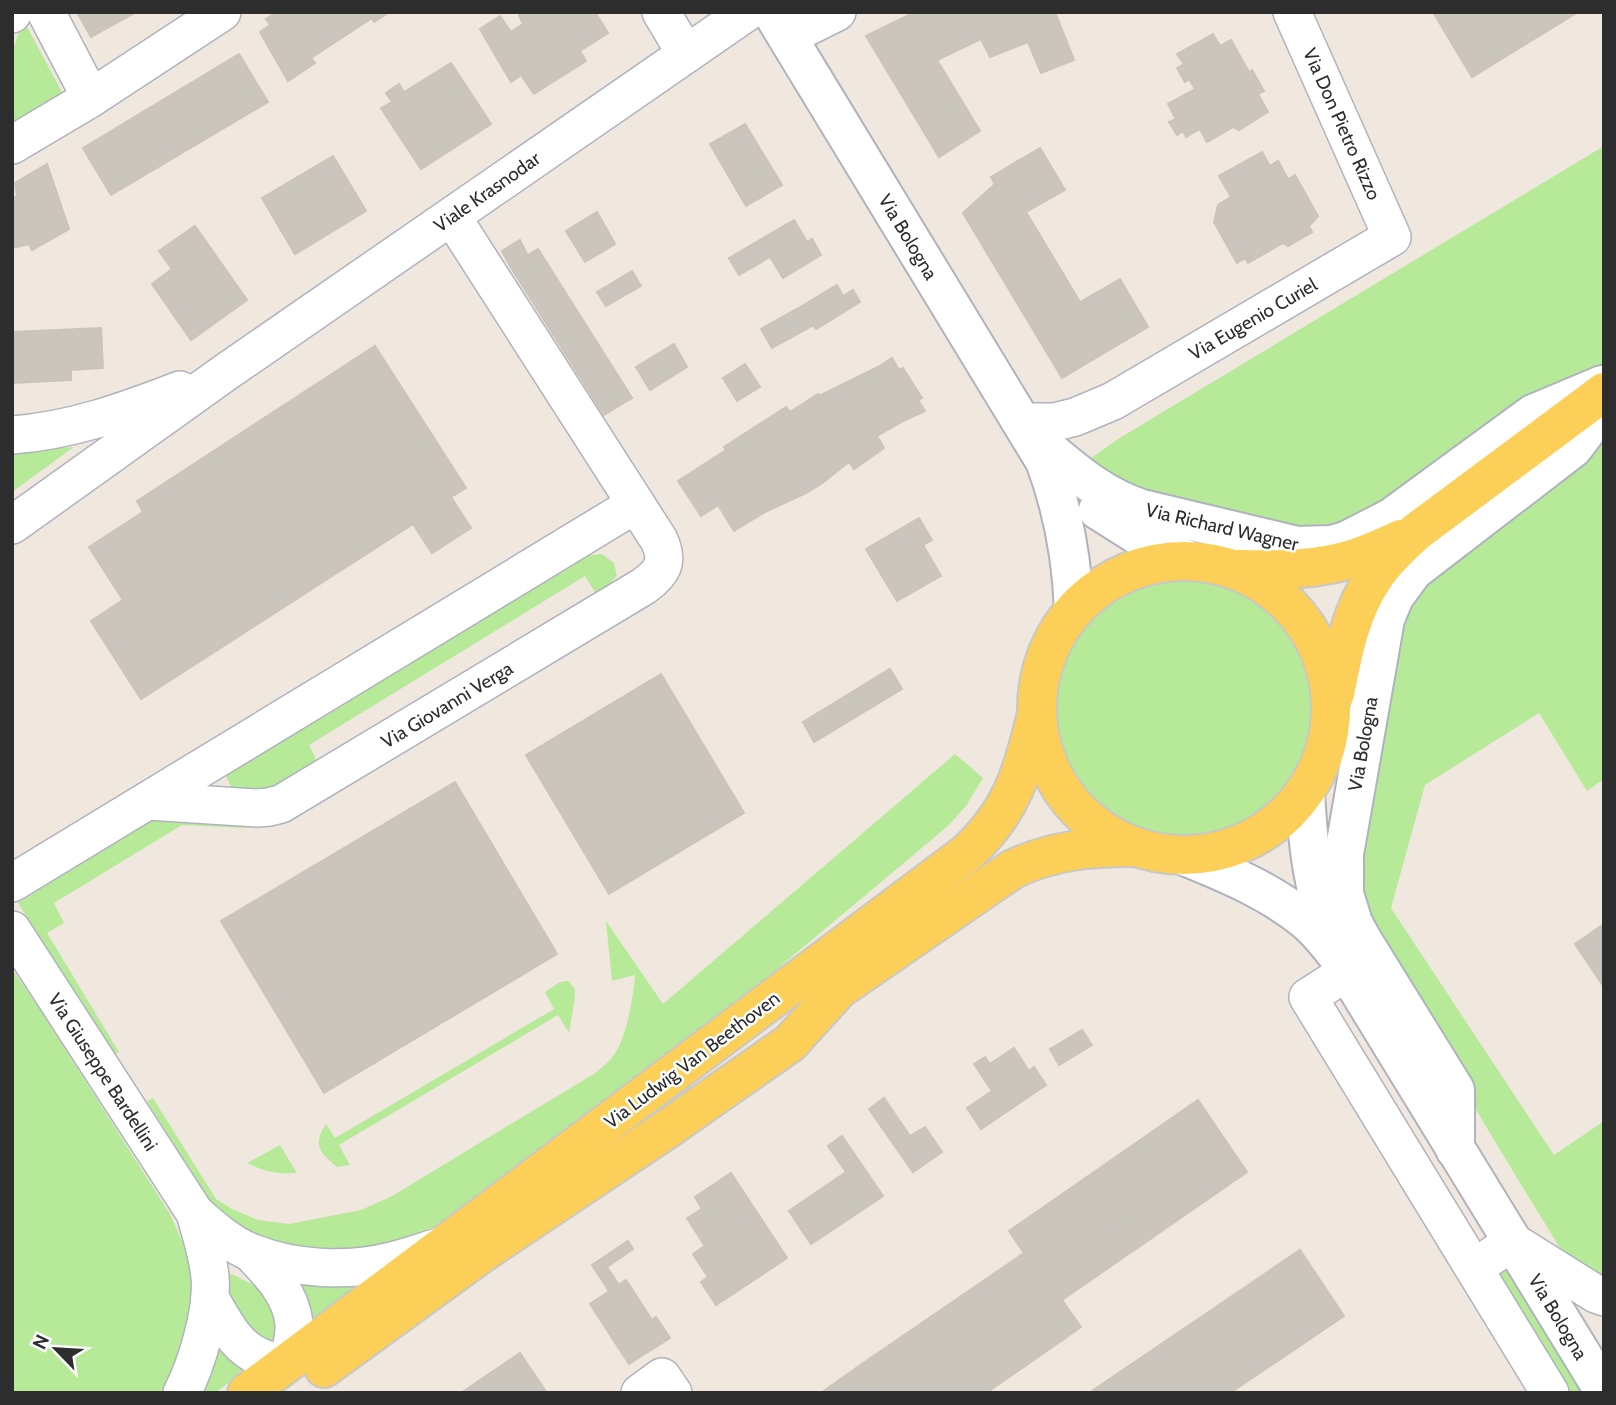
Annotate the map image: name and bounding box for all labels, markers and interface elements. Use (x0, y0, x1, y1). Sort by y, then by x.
street label: Via Don Pietro Rizzo (1298, 45, 1386, 203)
street label: Viale Krasnodar (429, 147, 545, 237)
street label: Via Bologna (874, 190, 942, 284)
street label: Via Eugenio Curiel (1185, 273, 1322, 365)
street label: Via Richard Wagner (1143, 498, 1301, 556)
street label: Via Giovanni Verga (377, 657, 517, 753)
street label: Via Bologna (1343, 695, 1383, 793)
street label: Via Ludwig Van Beethoven (600, 987, 784, 1133)
street label: Via Giuseppe Bardellini (43, 989, 163, 1155)
street label: Via Bologna (1524, 1270, 1592, 1364)
north arrow (21, 1314, 91, 1384)
text: N (28, 1331, 54, 1353)

